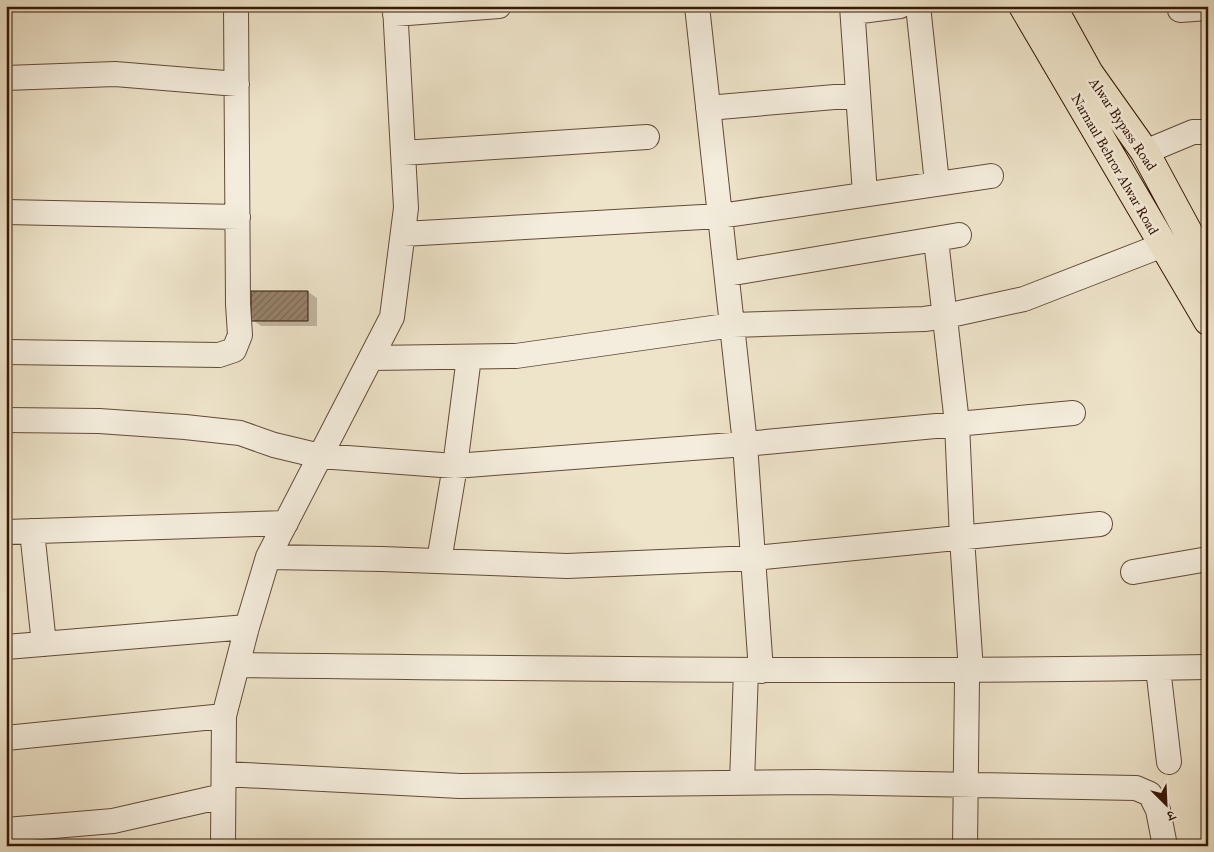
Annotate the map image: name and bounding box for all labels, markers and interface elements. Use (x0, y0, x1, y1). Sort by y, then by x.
street label: Alwar Bypass Road (1085, 74, 1160, 174)
street label: Narnaul Behror Alwar Road (1067, 91, 1162, 238)
north arrow (1142, 780, 1192, 830)
text: उ (1164, 806, 1179, 825)

